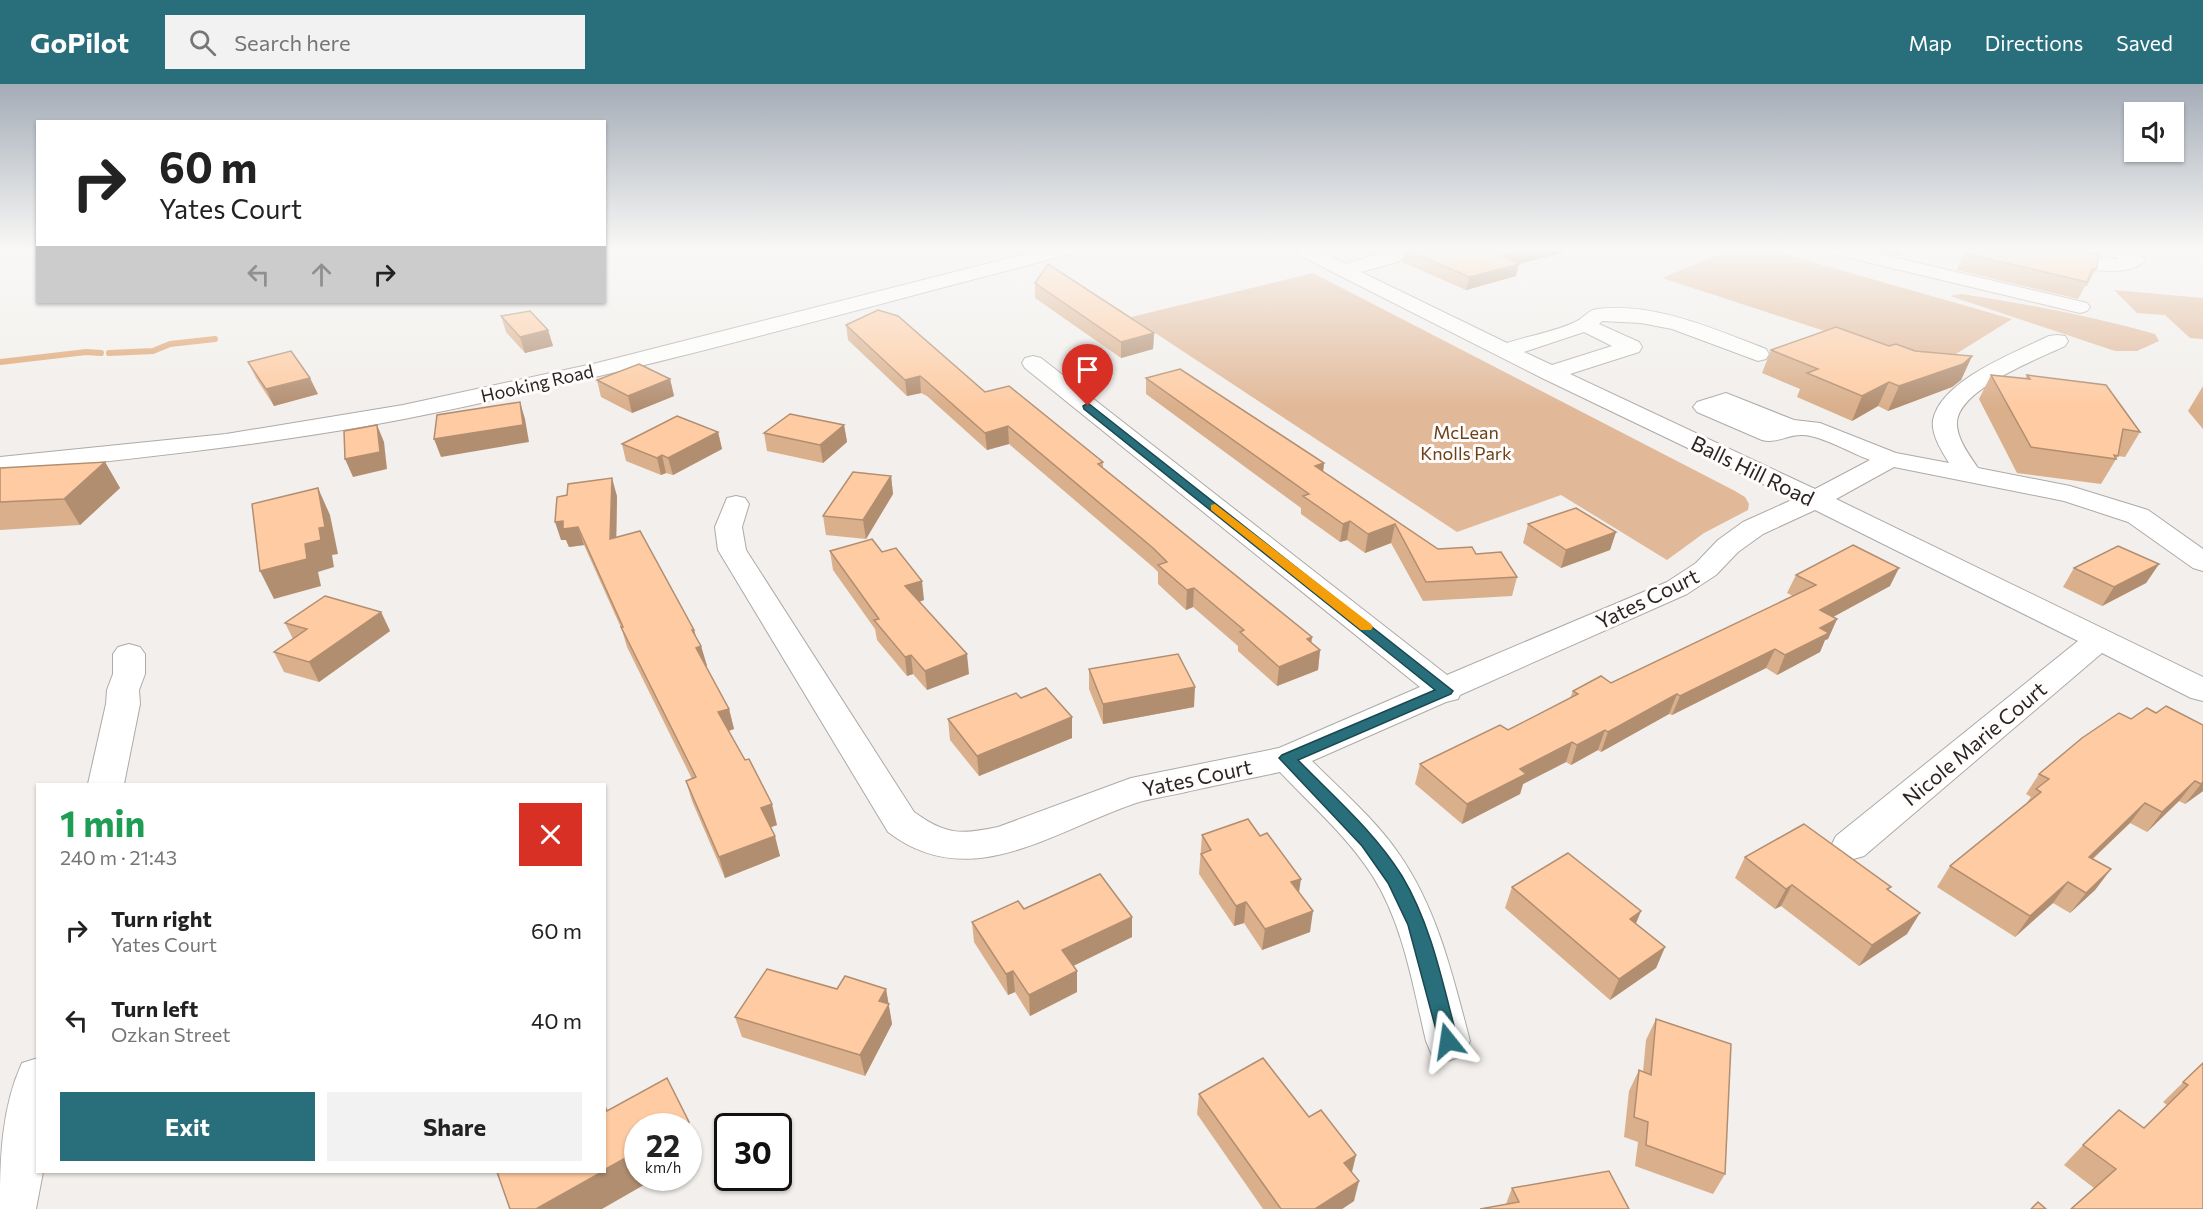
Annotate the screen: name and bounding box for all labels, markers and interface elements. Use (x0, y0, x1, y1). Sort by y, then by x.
search box (165, 15, 585, 69)
text: GoPilot (30, 25, 129, 59)
icon: search (186, 26, 219, 59)
text: Search here (234, 29, 351, 56)
text: Map (1909, 30, 1952, 55)
text: Directions (1985, 30, 2083, 55)
text: Saved (2116, 30, 2173, 55)
map controls (2124, 102, 2184, 162)
button: sound (2124, 102, 2184, 162)
text: 60 m (159, 140, 258, 192)
icon: right (60, 144, 138, 222)
text: Yates Court (159, 192, 302, 225)
icon: left (242, 258, 275, 291)
icon: ahead (305, 258, 338, 291)
icon: right (368, 258, 401, 291)
pin (1062, 344, 1113, 406)
icon: arrive (1071, 353, 1104, 386)
street label: Hooking Road (479, 359, 595, 407)
park label: McLean Knolls Park (1420, 421, 1512, 464)
street label: Balls Hill Road (1687, 429, 1819, 511)
street label: Yates Court (1591, 562, 1703, 634)
street label: Nicole Marie Court (1897, 676, 2051, 810)
street label: Yates Court (1140, 753, 1254, 801)
text: 1 min (60, 800, 145, 844)
button: close (519, 803, 582, 866)
text: 240 m · 21:43 (60, 845, 177, 869)
text: Turn right (111, 905, 212, 932)
icon: right (60, 914, 93, 947)
text: 60 m (531, 917, 582, 944)
text: Yates Court (111, 932, 217, 956)
text: Turn left (111, 995, 198, 1022)
icon: left (60, 1004, 93, 1037)
text: 40 m (531, 1007, 582, 1034)
position arrow (1416, 1009, 1480, 1073)
text: Ozkan Street (111, 1022, 230, 1046)
button: Exit (60, 1092, 315, 1161)
button: Share (327, 1092, 582, 1161)
speed limit sign: 30 (714, 1113, 792, 1191)
text: 22 (646, 1126, 680, 1163)
text: km/h (645, 1158, 681, 1176)

